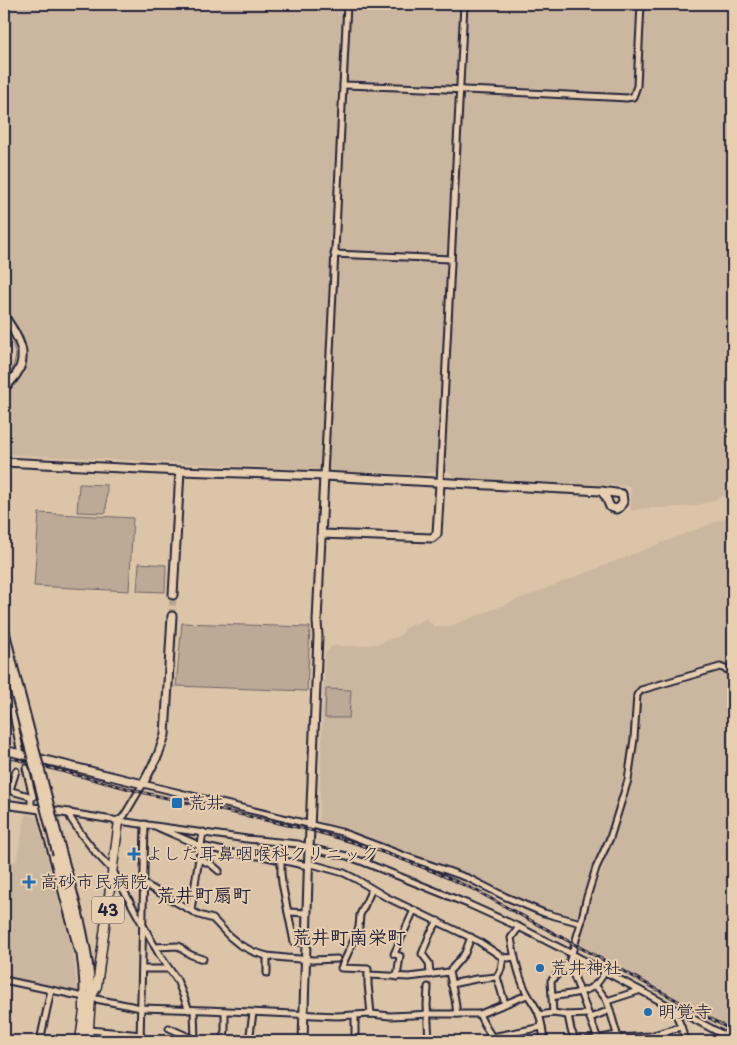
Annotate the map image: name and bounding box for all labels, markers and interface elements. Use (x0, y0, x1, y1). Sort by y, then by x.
place label: 荒井 (188, 788, 224, 815)
marker: 荒井 (170, 796, 184, 810)
place label: よしだ耳鼻咽喉科クリニック (145, 839, 379, 866)
marker: よしだ耳鼻咽喉科クリニック (127, 847, 141, 861)
place label: 高砂市民病院 (40, 867, 148, 894)
marker: 高砂市民病院 (22, 875, 36, 889)
district label: 荒井町扇町 (156, 880, 252, 908)
road number: 43 (92, 896, 124, 924)
district label: 荒井町南栄町 (292, 922, 406, 950)
place label: 荒井神社 (550, 953, 622, 980)
marker: 荒井神社 (534, 962, 546, 974)
place label: 明覚寺 (658, 997, 712, 1024)
marker: 明覚寺 (642, 1006, 654, 1018)

